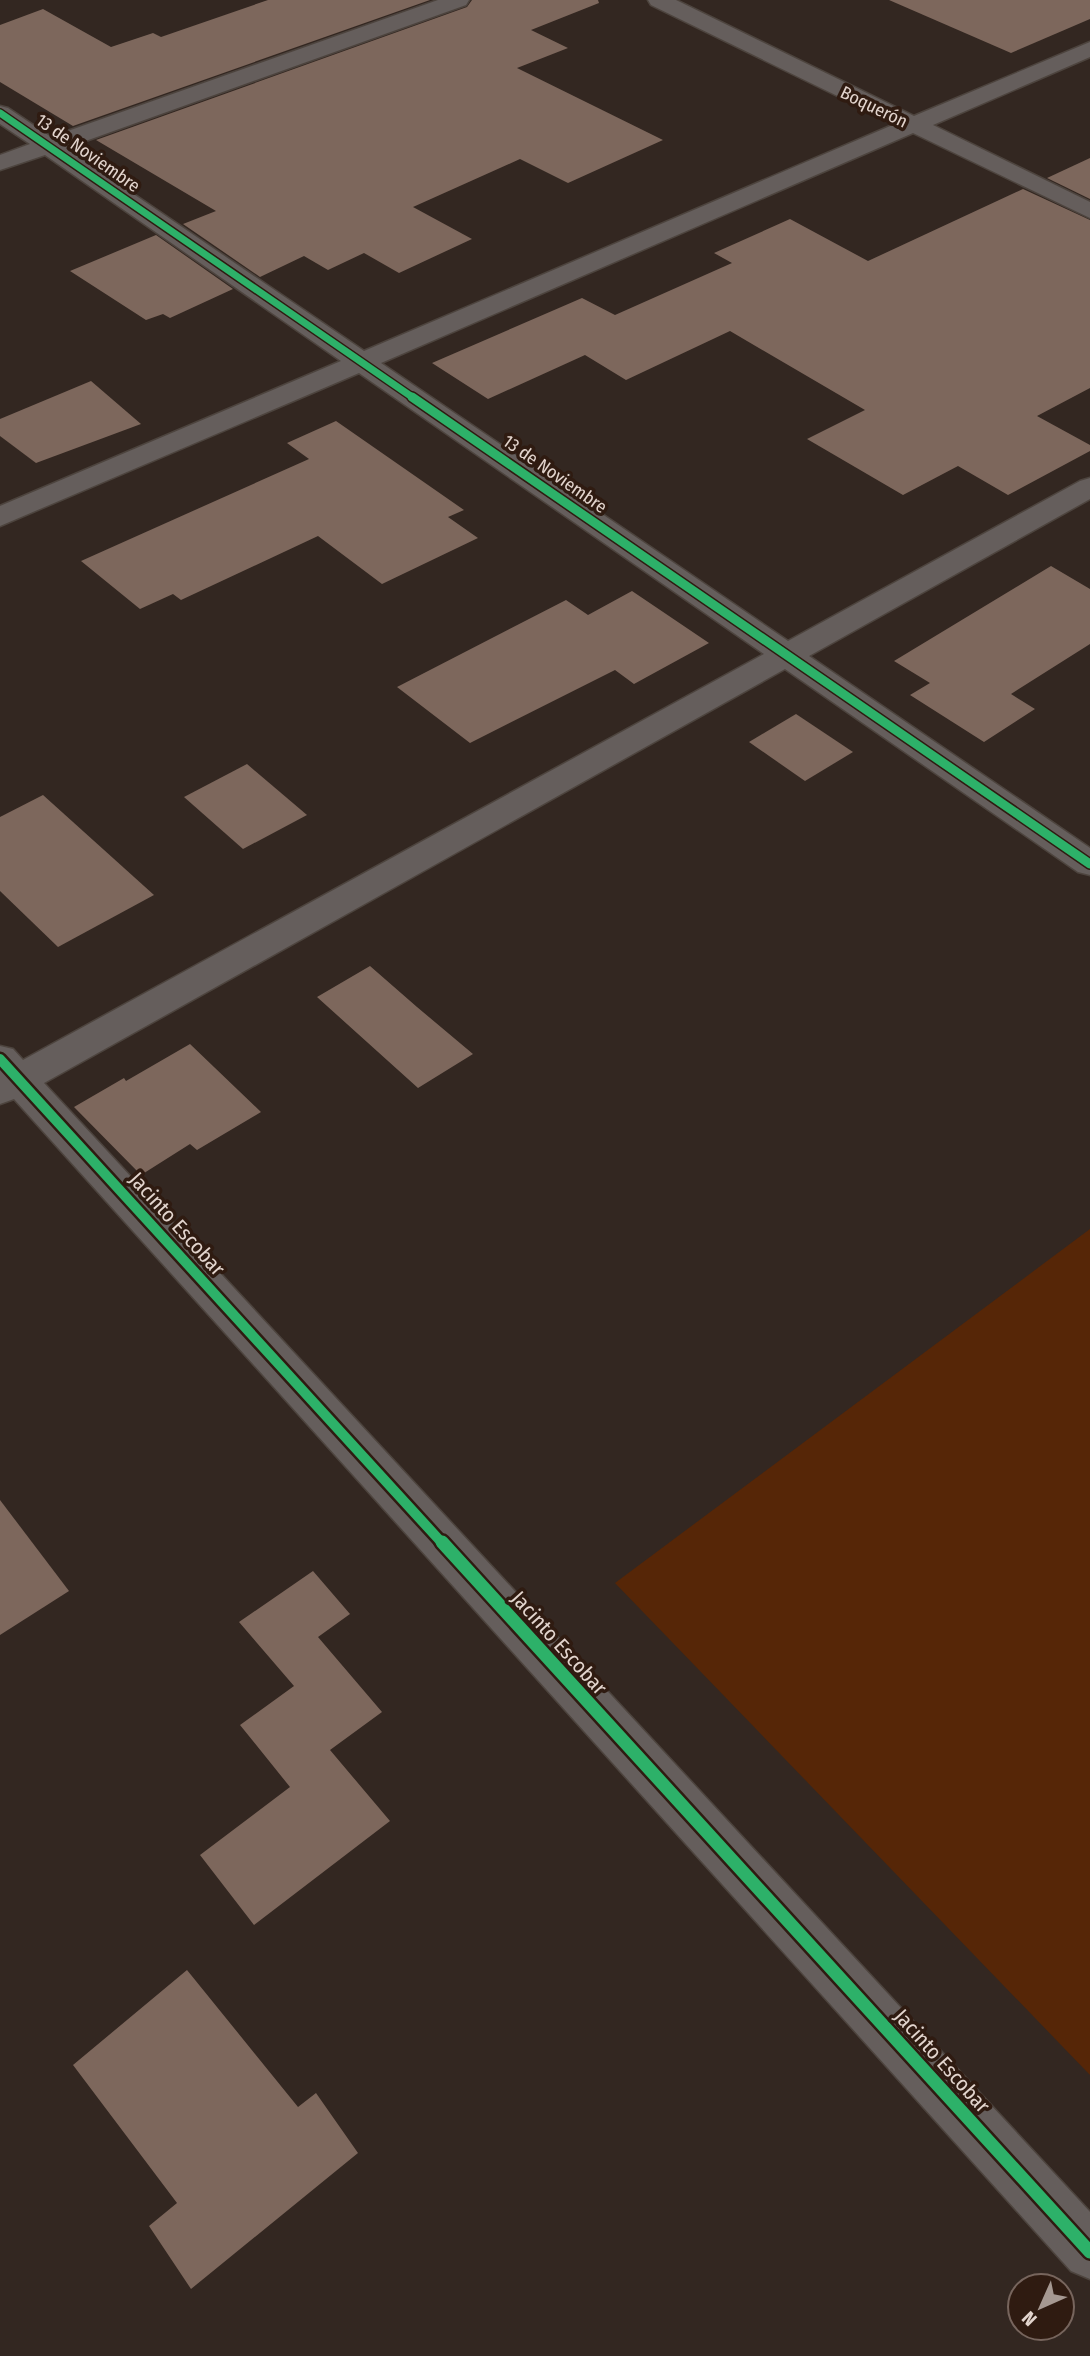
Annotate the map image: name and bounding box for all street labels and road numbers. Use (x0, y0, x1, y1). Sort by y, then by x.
street label: Boquerón (837, 81, 911, 133)
street label: 13 de Noviembre (32, 109, 144, 197)
street label: 13 de Noviembre (499, 430, 611, 518)
street label: Jacinto Escobar (124, 1167, 231, 1282)
street label: Jacinto Escobar (506, 1586, 613, 1701)
street label: Jacinto Escobar (889, 2004, 996, 2119)

